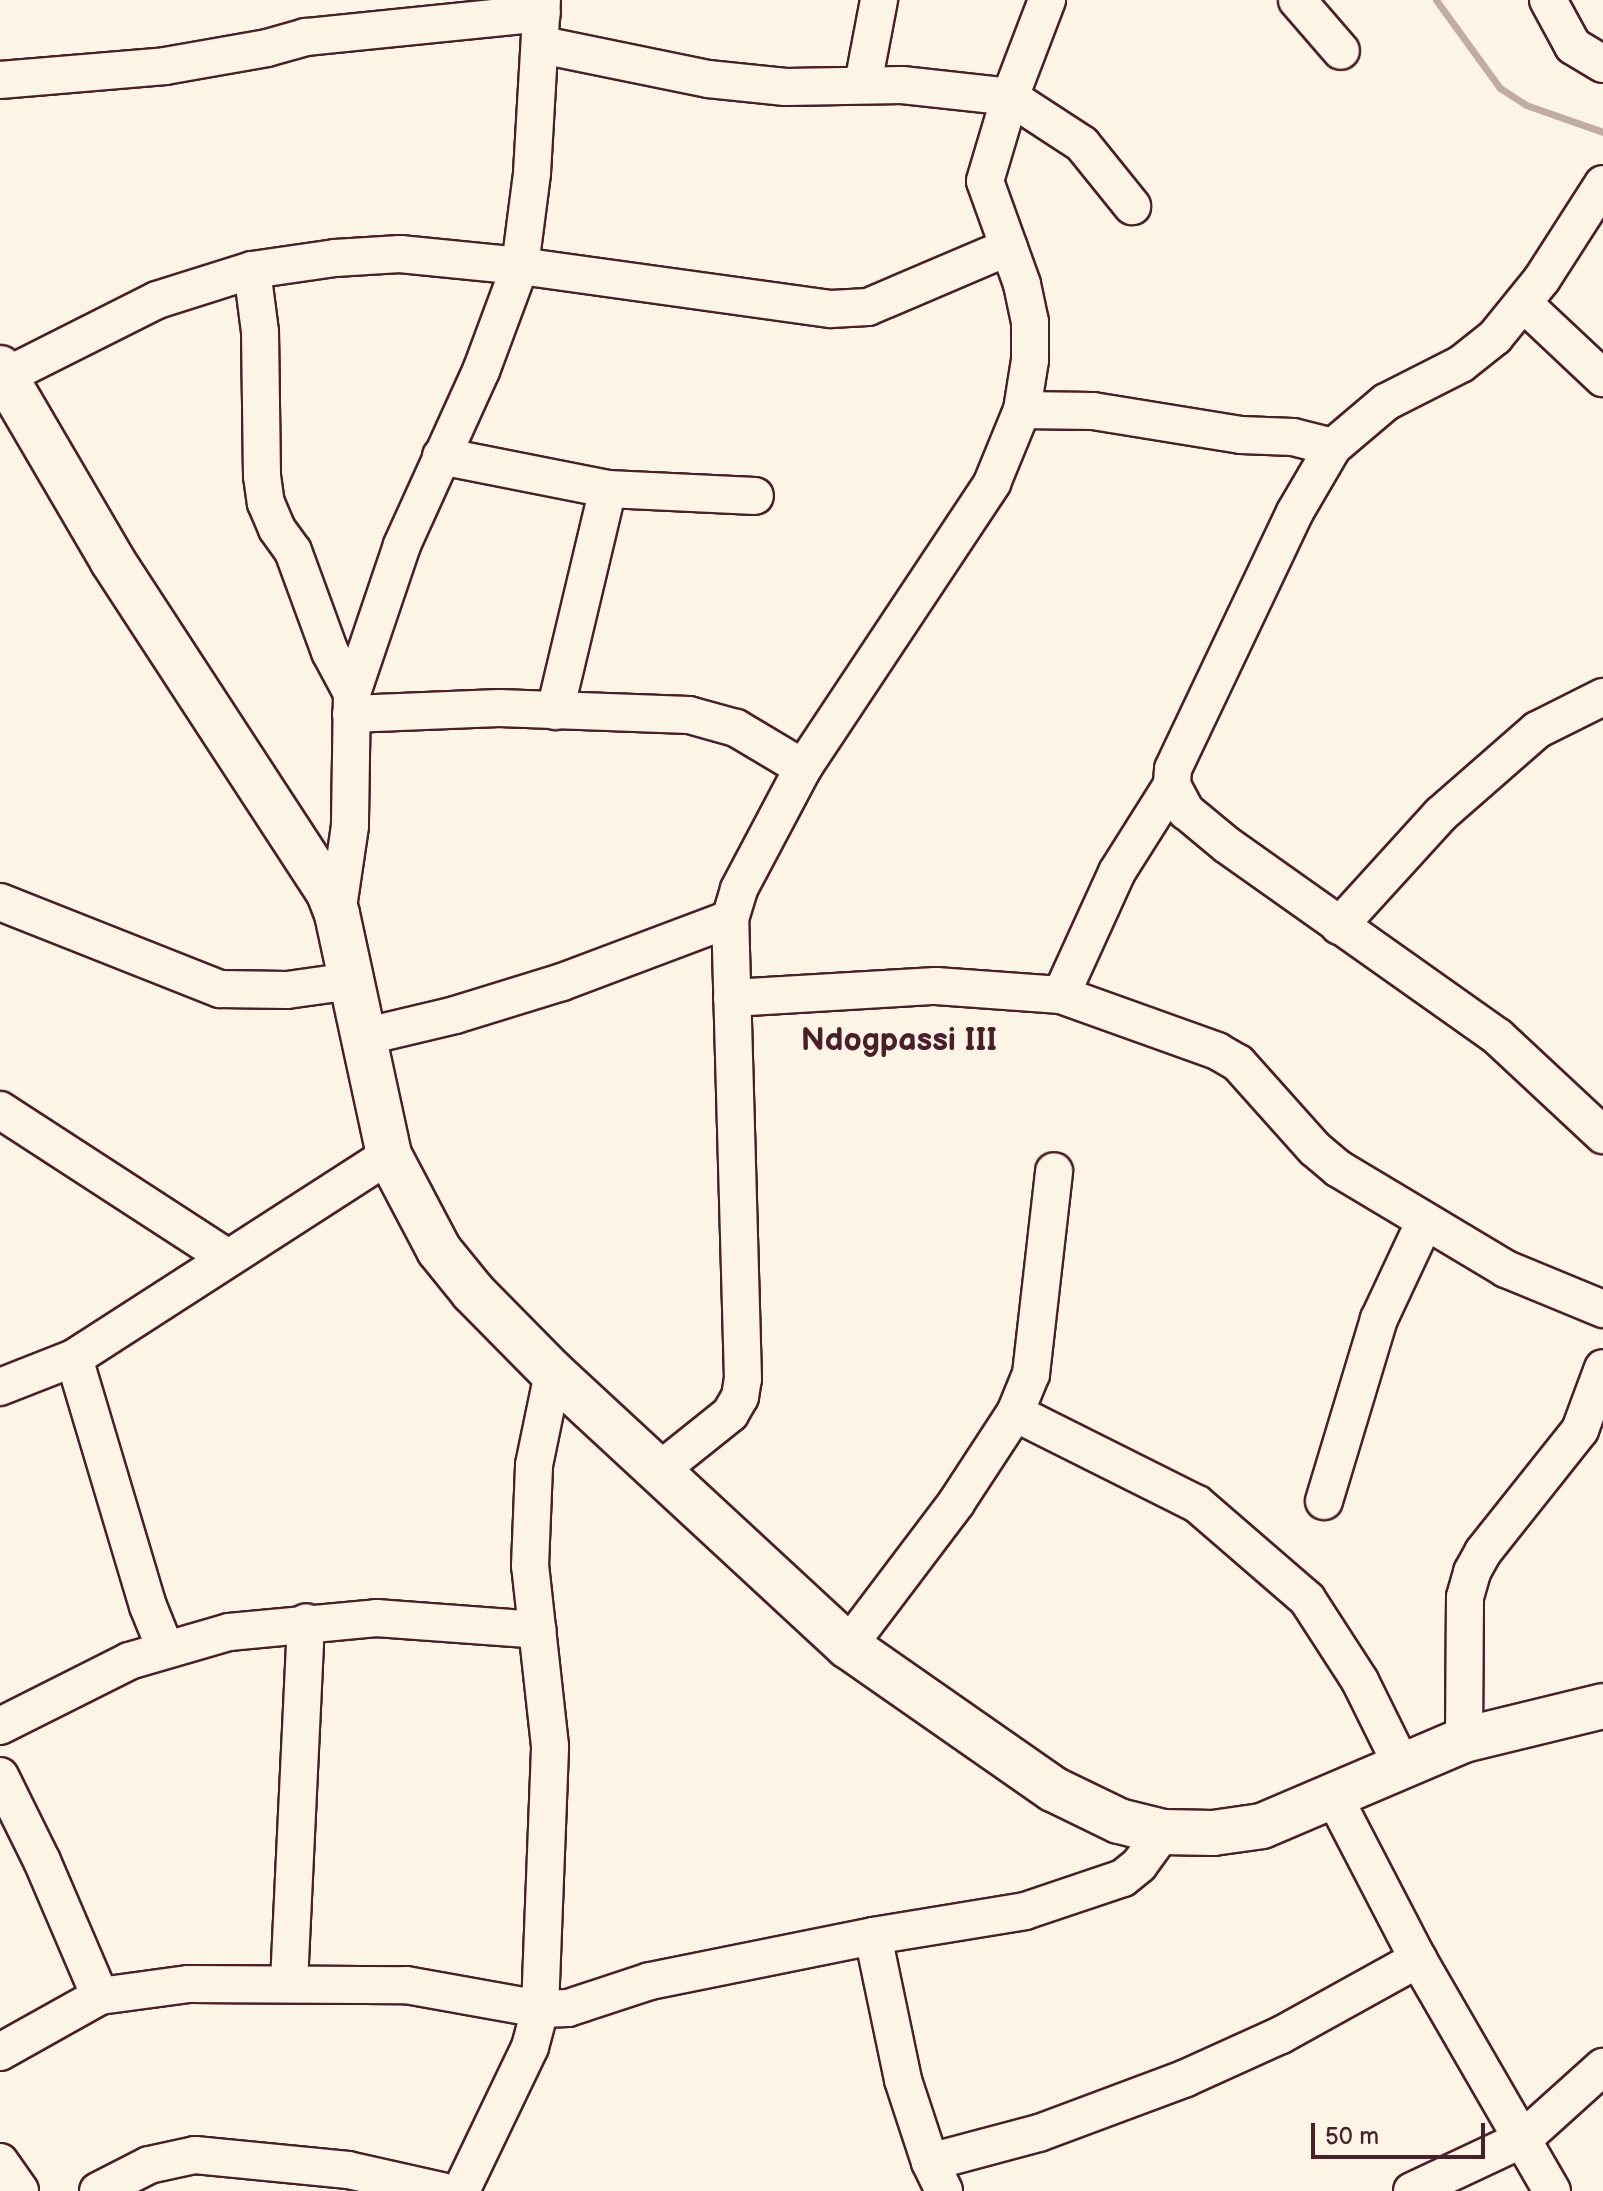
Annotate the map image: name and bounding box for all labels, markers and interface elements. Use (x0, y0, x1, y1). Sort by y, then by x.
district label: Ndogpassi III (801, 1022, 997, 1060)
scale bar (1315, 2107, 1489, 2157)
text: 50 m (1325, 2122, 1379, 2151)

